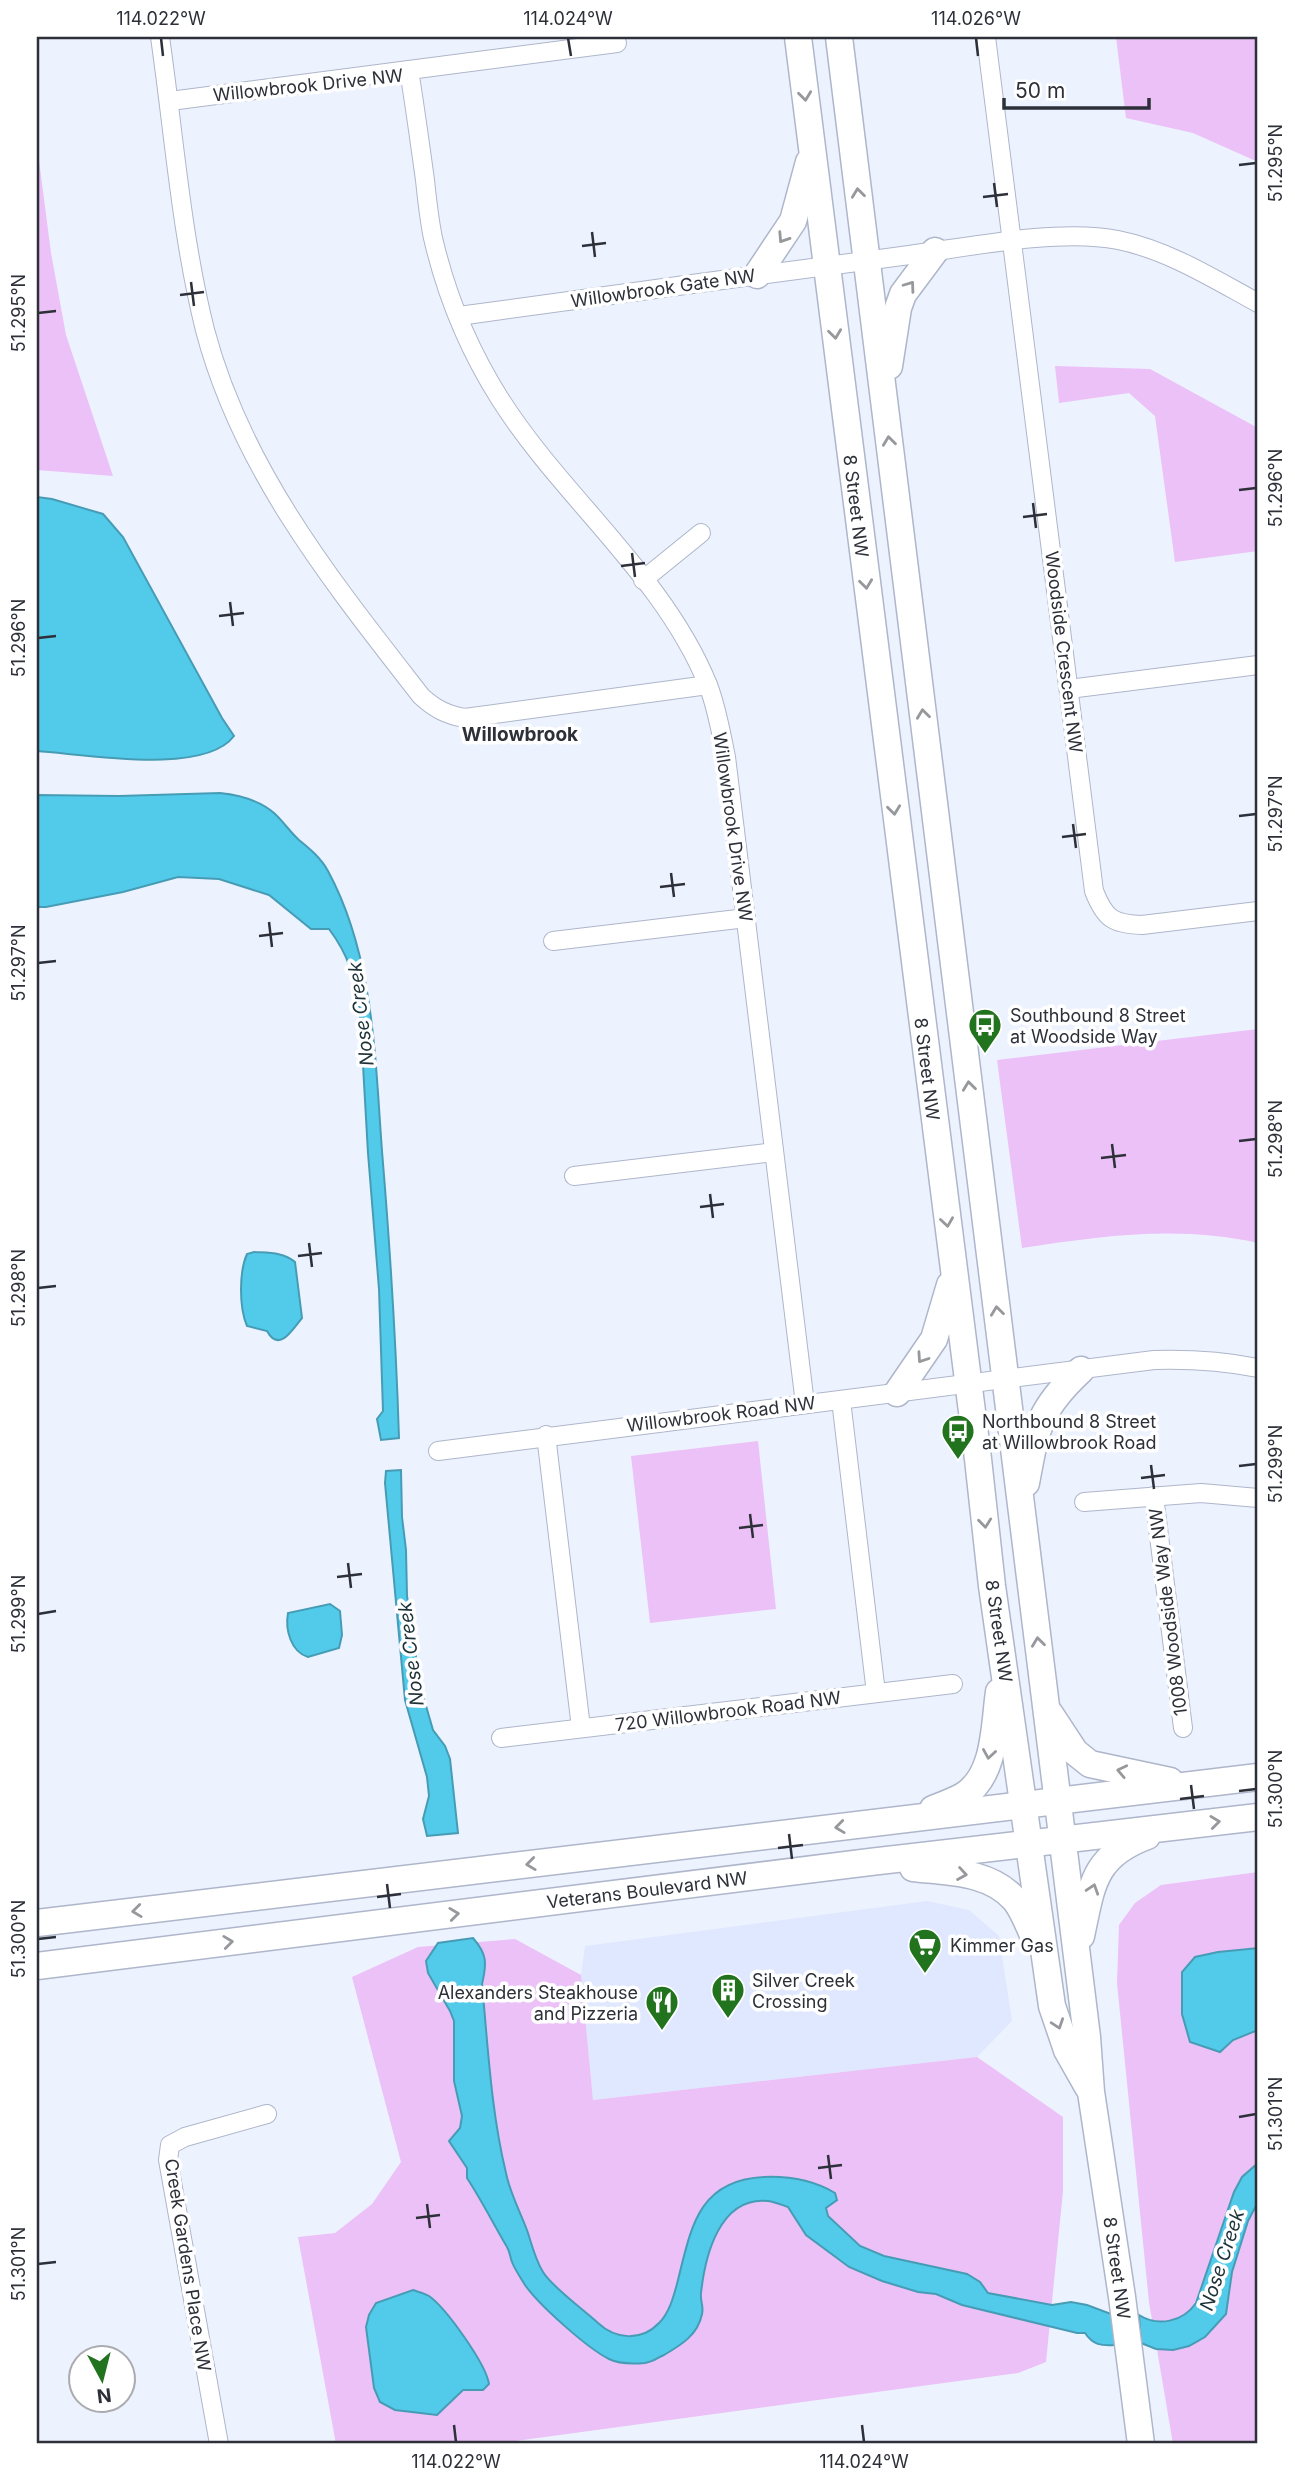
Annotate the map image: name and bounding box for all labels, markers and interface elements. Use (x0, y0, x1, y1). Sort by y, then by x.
text: 114.022°W (116, 8, 206, 29)
text: 114.024°W (523, 8, 613, 29)
text: 114.026°W (931, 8, 1021, 29)
street label: Willowbrook Drive NW (212, 65, 404, 105)
scale bar (1004, 66, 1150, 110)
text: 50 m (1015, 78, 1065, 103)
one-way arrow (798, 90, 813, 102)
text: 51.295°N (1265, 124, 1286, 202)
one-way arrow (851, 187, 866, 199)
one-way arrow (778, 230, 791, 243)
street label: Willowbrook Gate NW (569, 265, 757, 311)
text: 51.295°N (8, 274, 29, 352)
one-way arrow (901, 281, 914, 293)
one-way arrow (827, 328, 842, 340)
one-way arrow (882, 435, 897, 447)
text: 51.296°N (1265, 449, 1286, 527)
street label: 8 Street NW (839, 453, 873, 559)
street label: Woodside Crescent NW (1041, 550, 1087, 754)
one-way arrow (859, 578, 874, 590)
text: 51.296°N (8, 599, 29, 677)
one-way arrow (915, 708, 930, 720)
district label: Willowbrook (462, 723, 578, 746)
street label: Willowbrook Drive NW (709, 731, 757, 923)
text: 51.297°N (1265, 775, 1286, 853)
one-way arrow (887, 804, 902, 815)
text: 51.297°N (8, 924, 29, 1002)
water label: Nose Creek (343, 960, 379, 1068)
place label: Southbound 8 Street at Woodside Way (1010, 1005, 1186, 1047)
bus stop icon: Southbound 8 Street at Woodside Way (966, 1006, 1004, 1055)
street label: 8 Street NW (910, 1016, 944, 1122)
one-way arrow (961, 1080, 976, 1091)
text: 51.298°N (1265, 1100, 1286, 1178)
one-way arrow (939, 1216, 954, 1228)
text: 51.298°N (8, 1249, 29, 1327)
one-way arrow (989, 1305, 1004, 1317)
one-way arrow (917, 1350, 930, 1363)
street label: Willowbrook Road NW (626, 1392, 817, 1436)
place label: Northbound 8 Street at Willowbrook Road (982, 1411, 1157, 1453)
bus stop icon: Northbound 8 Street at Willowbrook Road (939, 1412, 977, 1461)
text: 51.299°N (1265, 1425, 1286, 1503)
street label: 1008 Woodside Way NW (1145, 1507, 1191, 1717)
one-way arrow (978, 1517, 993, 1529)
text: 51.299°N (8, 1575, 29, 1653)
street label: 8 Street NW (981, 1578, 1017, 1684)
water label: Nose Creek (393, 1600, 429, 1708)
one-way arrow (1031, 1636, 1046, 1648)
street label: 720 Willowbrook Road NW (614, 1687, 842, 1735)
one-way arrow (982, 1748, 997, 1760)
text: 51.300°N (1265, 1750, 1286, 1828)
one-way arrow (1116, 1764, 1128, 1779)
one-way arrow (1209, 1815, 1220, 1830)
one-way arrow (834, 1820, 846, 1835)
one-way arrow (525, 1857, 537, 1872)
one-way arrow (956, 1866, 968, 1881)
street label: Veterans Boulevard NW (545, 1867, 749, 1913)
one-way arrow (1084, 1883, 1099, 1895)
text: 51.300°N (8, 1900, 29, 1978)
one-way arrow (131, 1904, 143, 1919)
one-way arrow (448, 1906, 459, 1921)
supermarket icon: Kimmer Gas (906, 1926, 944, 1975)
one-way arrow (222, 1935, 234, 1950)
place label: Kimmer Gas (950, 1935, 1054, 1956)
place label: Silver Creek Crossing (752, 1970, 855, 2012)
building icon: Silver Creek Crossing (709, 1971, 747, 2020)
place label: Alexanders Steakhouse and Pizzeria (438, 1982, 638, 2024)
restaurant icon: Alexanders Steakhouse and Pizzeria (643, 1983, 681, 2032)
one-way arrow (1050, 2018, 1064, 2030)
text: 51.301°N (1265, 2077, 1286, 2151)
street label: Creek Gardens Place NW (161, 2157, 215, 2373)
water label: Nose Creek (1195, 2206, 1249, 2314)
street label: 8 Street NW (1099, 2215, 1135, 2321)
text: 51.301°N (8, 2227, 29, 2301)
north arrow (66, 2344, 136, 2414)
text: N (95, 2383, 113, 2408)
text: 114.022°W (411, 2451, 501, 2472)
text: 114.024°W (819, 2451, 909, 2472)

